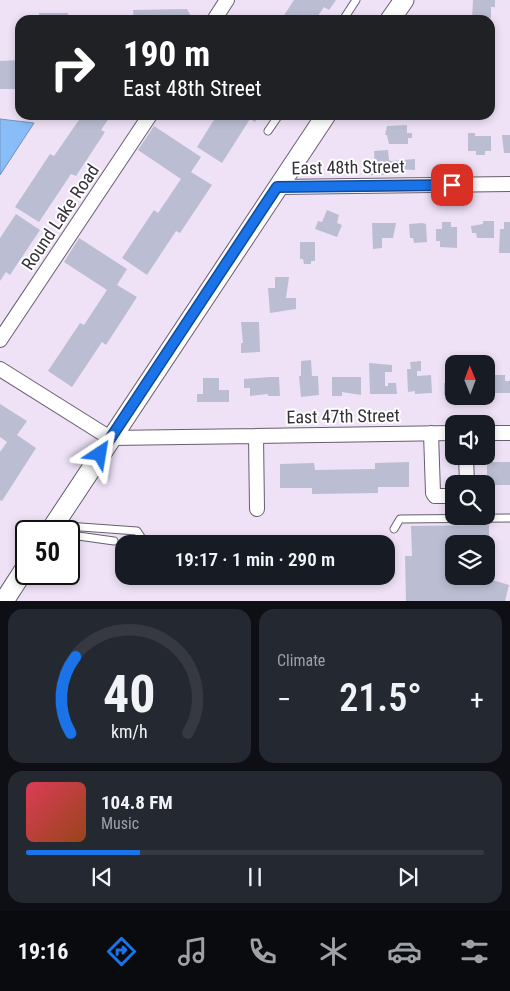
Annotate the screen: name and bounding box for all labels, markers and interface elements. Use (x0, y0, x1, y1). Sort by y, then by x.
text: 190 m (123, 34, 210, 75)
icon: right (40, 35, 105, 100)
text: East 48th Street (123, 76, 262, 101)
street label: East 48th Street (291, 156, 405, 178)
street label: Round Lake Road (17, 160, 103, 274)
pin (431, 164, 473, 206)
icon: arrive (438, 171, 466, 199)
north arrow (445, 355, 495, 405)
map controls (445, 355, 495, 585)
street label: East 47th Street (286, 405, 400, 427)
button: sound (445, 415, 495, 465)
position arrow (73, 427, 125, 479)
button: search (445, 475, 495, 525)
speed limit sign: 50 (15, 520, 80, 585)
button: layers (445, 535, 495, 585)
text: 19:17 · 1 min · 290 m (175, 548, 335, 571)
text: Climate (277, 651, 325, 670)
text: 40 (103, 664, 156, 725)
text: 21.5° (339, 676, 422, 720)
text: − (277, 683, 291, 716)
text: + (470, 683, 484, 716)
text: km/h (111, 721, 148, 742)
text: 104.8 FM (101, 791, 173, 814)
text: Music (101, 814, 139, 833)
icon: previous (88, 863, 116, 891)
icon: pause (241, 863, 269, 891)
icon: next (394, 863, 422, 891)
icon: directions (104, 934, 139, 969)
icon: music (175, 934, 210, 969)
icon: phone (245, 934, 280, 969)
icon: climate (316, 934, 351, 969)
icon: car (387, 934, 422, 969)
icon: filters (457, 934, 492, 969)
text: 19:16 (18, 939, 68, 964)

